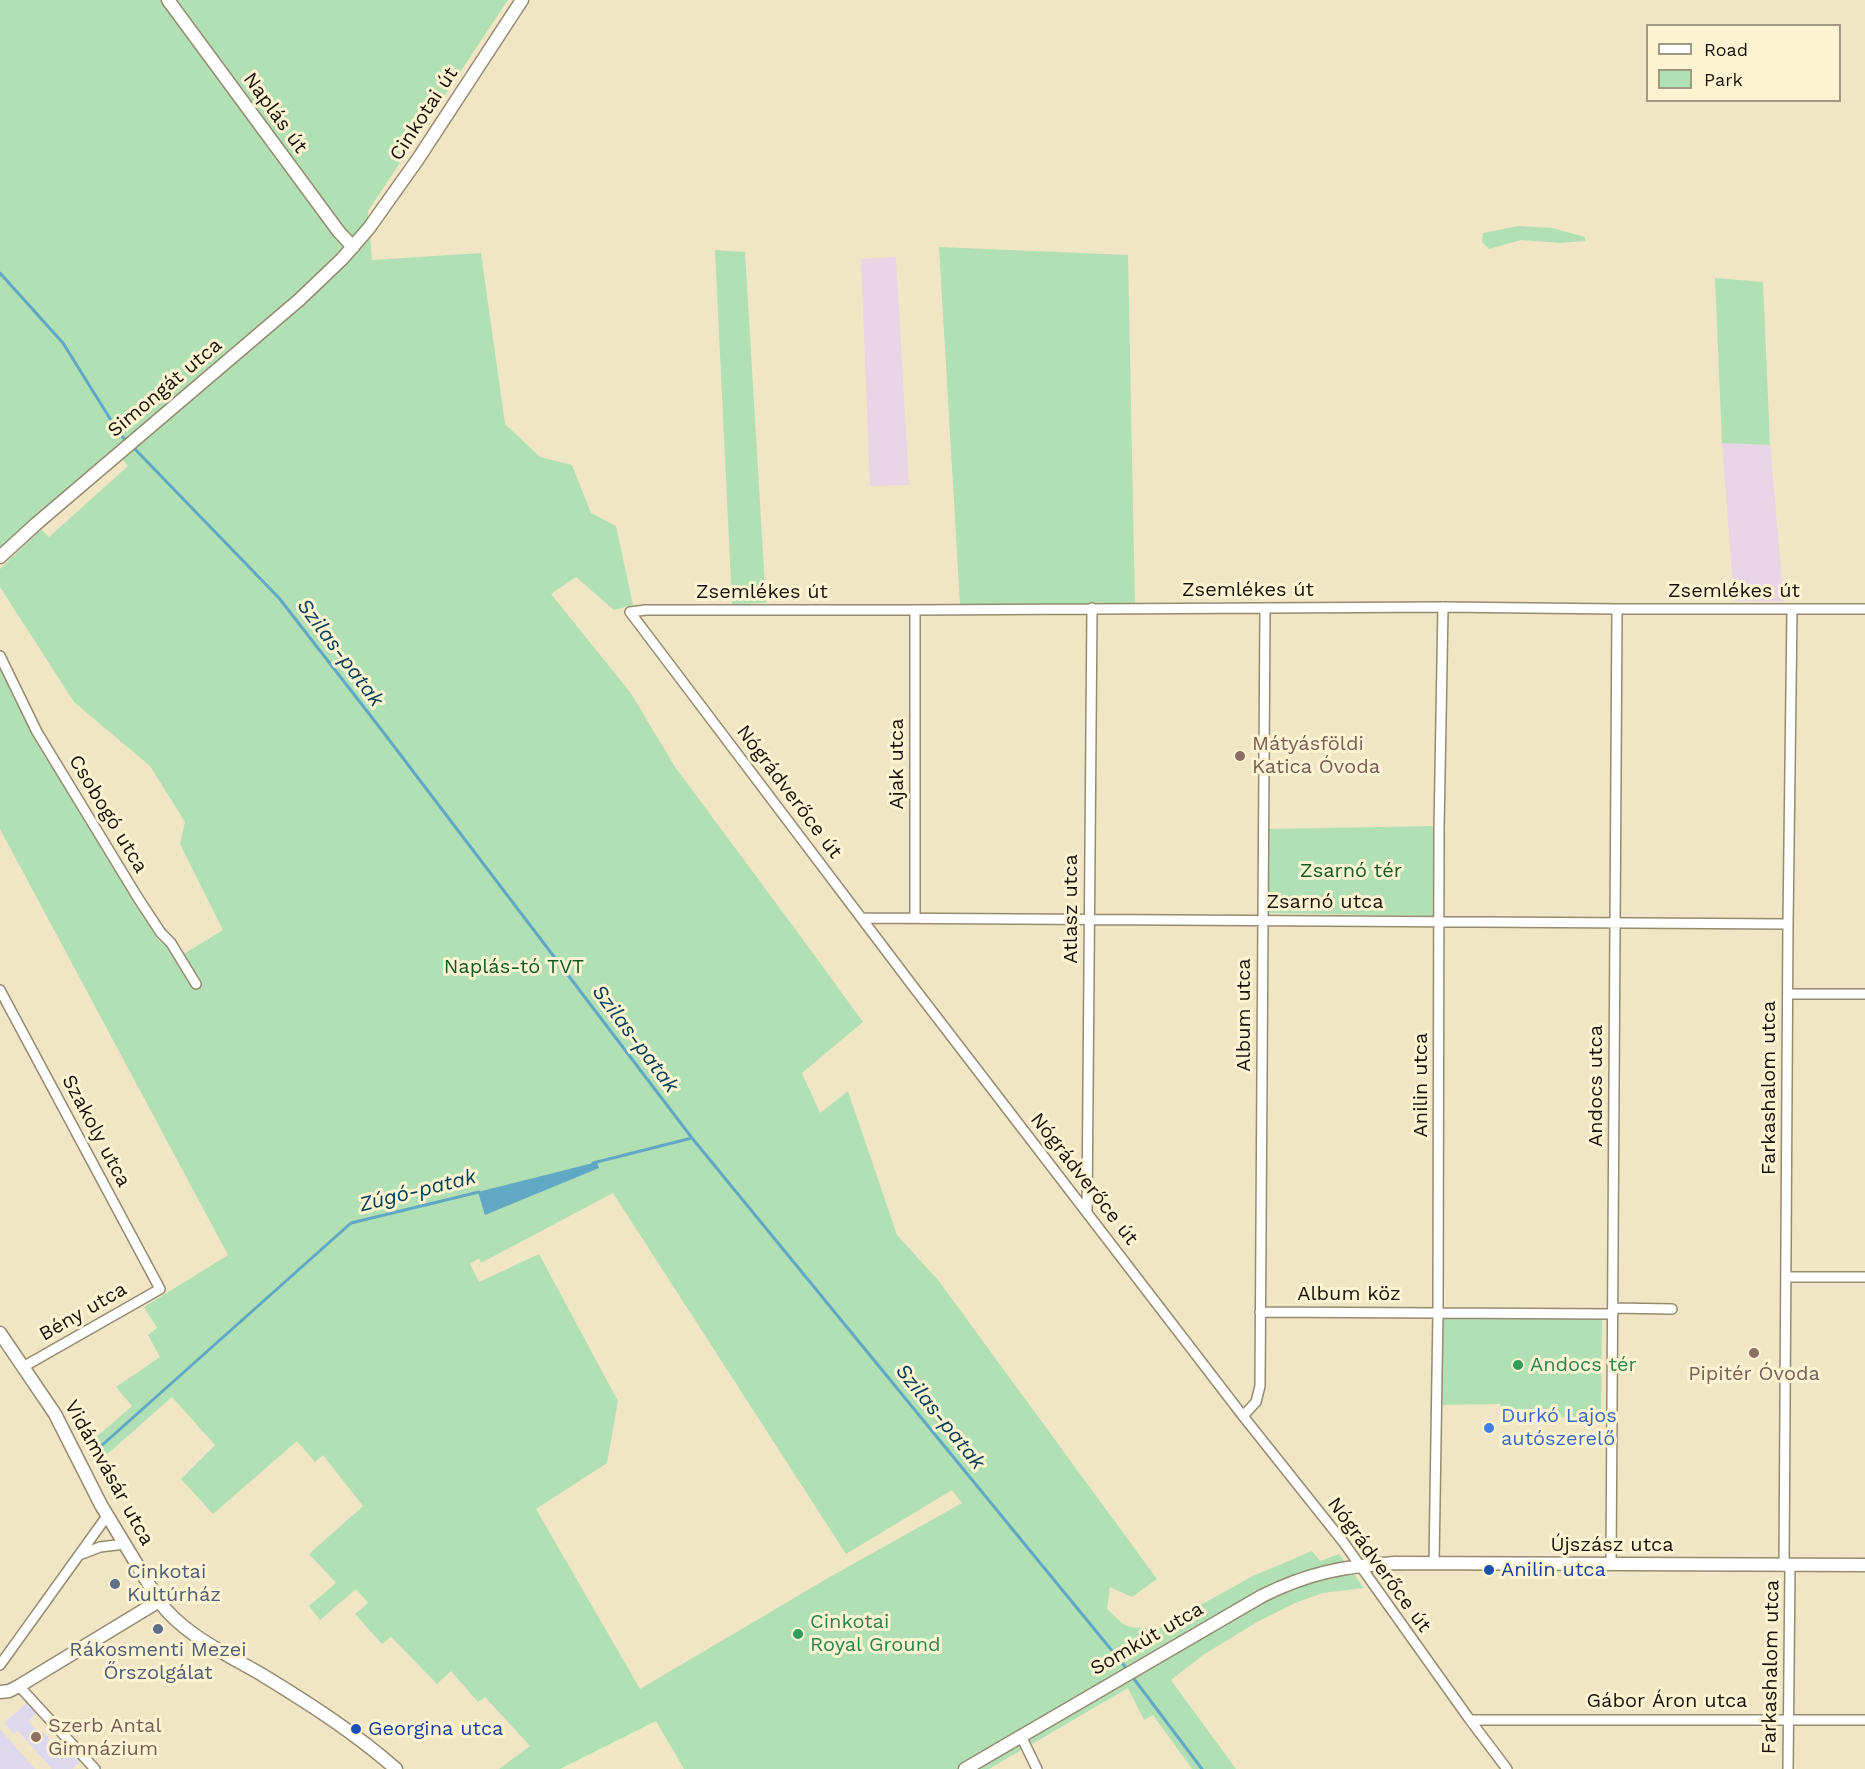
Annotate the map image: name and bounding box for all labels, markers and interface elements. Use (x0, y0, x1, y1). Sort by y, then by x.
legend (1646, 24, 1841, 102)
text: Road (1704, 39, 1748, 60)
street label: Cinkotai út (385, 63, 463, 165)
street label: Naplás út (238, 68, 312, 158)
text: Park (1704, 69, 1743, 90)
street label: Simongát utca (103, 333, 227, 443)
street label: Zsemlékes út (1182, 578, 1314, 602)
street label: Zsemlékes út (1668, 579, 1800, 603)
street label: Zsemlékes út (696, 580, 828, 604)
water label: Szilas-patak (291, 594, 389, 712)
street label: Ajak utca (885, 718, 909, 810)
street label: Nógrádverőce út (731, 721, 847, 863)
place label: Mátyásföldi Katica Óvoda (1252, 732, 1380, 779)
marker: Mátyásföldi Katica Óvoda (1233, 749, 1247, 763)
street label: Csobogó utca (63, 751, 153, 877)
street label: Atlasz utca (1059, 854, 1083, 964)
park label: Zsarnó tér (1300, 859, 1402, 883)
street label: Zsarnó utca (1266, 890, 1384, 914)
park label: Naplás-tó TVT (444, 955, 584, 979)
street label: Album utca (1232, 958, 1256, 1072)
water label: Szilas-patak (586, 980, 684, 1098)
street label: Farkashalom utca (1757, 1001, 1781, 1175)
street label: Andocs utca (1584, 1025, 1608, 1147)
street label: Anilin utca (1409, 1033, 1433, 1137)
street label: Szakoly utca (56, 1071, 136, 1191)
street label: Nógrádverőce út (1025, 1108, 1143, 1250)
water label: Zúgó-patak (357, 1164, 479, 1218)
street label: Bény utca (35, 1277, 131, 1347)
street label: Album köz (1297, 1282, 1401, 1306)
marker: Pipitér Óvoda (1747, 1346, 1761, 1360)
place label: Andocs tér (1530, 1353, 1637, 1377)
marker: Andocs tér (1511, 1358, 1525, 1372)
water label: Szilas-patak (890, 1359, 990, 1475)
place label: Pipitér Óvoda (1688, 1362, 1820, 1386)
street label: Vidámvásár utca (59, 1396, 159, 1550)
place label: Durkó Lajos autószerelő (1501, 1404, 1617, 1451)
marker: Durkó Lajos autószerelő (1482, 1421, 1496, 1435)
street label: Nógrádverőce út (1322, 1493, 1436, 1637)
street label: Újszász utca (1550, 1533, 1674, 1557)
place label: Anilin utca (1501, 1558, 1606, 1582)
place label: Cinkotai Kultúrház (127, 1560, 221, 1607)
marker: Anilin utca (1482, 1563, 1496, 1577)
marker: Cinkotai Kultúrház (108, 1577, 122, 1591)
street label: Farkashalom utca (1757, 1580, 1785, 1754)
street label: Somkút utca (1086, 1597, 1208, 1681)
place label: Cinkotai Royal Ground (810, 1610, 941, 1657)
marker: Rákosmenti Mezei Őrszolgálat (151, 1622, 165, 1636)
marker: Cinkotai Royal Ground (791, 1627, 805, 1641)
place label: Rákosmenti Mezei Őrszolgálat (69, 1638, 247, 1685)
street label: Gábor Áron utca (1587, 1689, 1747, 1713)
place label: Szerb Antal Gimnázium (48, 1714, 162, 1761)
place label: Georgina utca (368, 1717, 503, 1741)
marker: Georgina utca (349, 1722, 363, 1736)
marker: Szerb Antal Gimnázium (29, 1730, 43, 1744)

